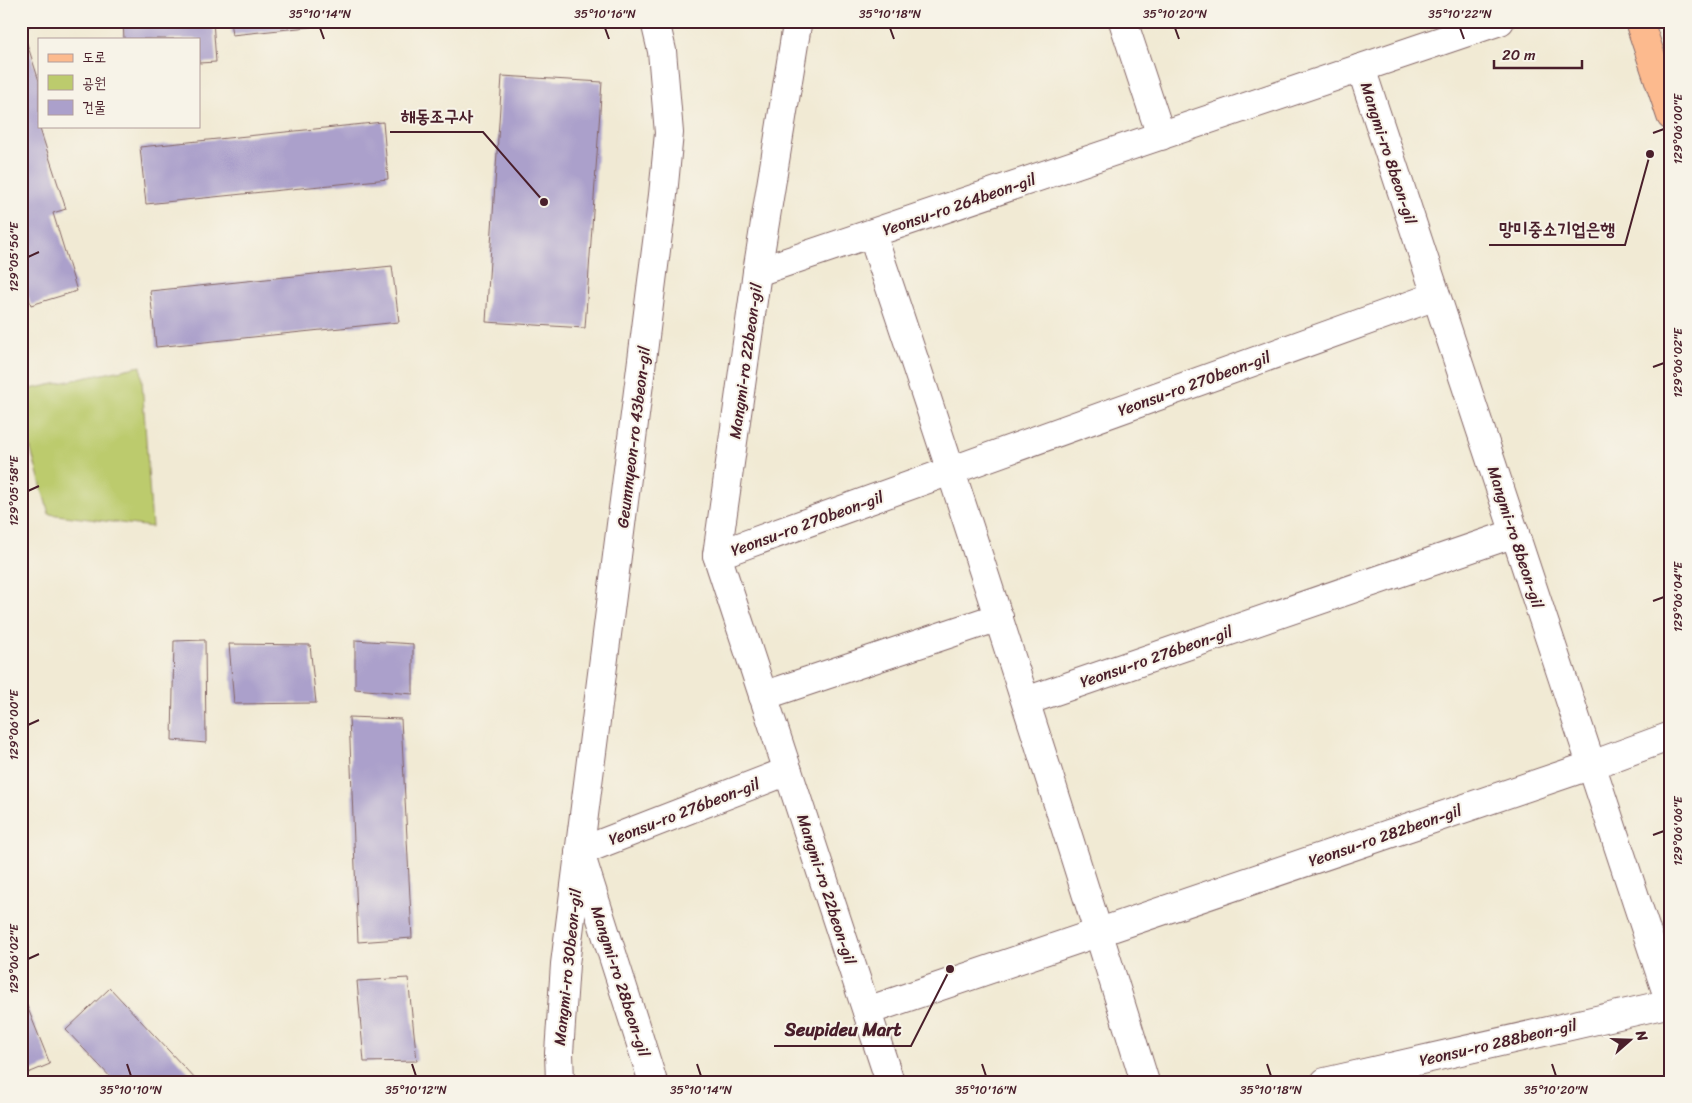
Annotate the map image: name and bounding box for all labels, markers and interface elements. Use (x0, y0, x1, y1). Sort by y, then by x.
text: 35°10'14"N (289, 3, 352, 25)
text: 35°10'16"N (574, 3, 636, 25)
text: 35°10'18"N (859, 3, 922, 25)
text: 35°10'20"N (1143, 3, 1208, 25)
text: 35°10'22"N (1428, 3, 1492, 25)
legend (38, 38, 200, 128)
scale bar (1494, 38, 1582, 70)
text: 20 m (1502, 42, 1536, 68)
text: 도로 (82, 44, 106, 70)
text: 공원 (82, 70, 106, 96)
street label: Mangmi-ro 8beon-gil (1352, 78, 1425, 229)
text: 129°06'00"E (1667, 93, 1689, 164)
text: 건물 (82, 94, 106, 120)
callout: 해동조구사 (390, 99, 483, 132)
text: 해동조구사 (401, 100, 474, 132)
street label: Yeonsu-ro 264beon-gil (878, 164, 1040, 244)
callout: 망미중소기업은행 (1489, 212, 1625, 245)
text: 망미중소기업은행 (1499, 213, 1615, 245)
text: 129°05'56"E (3, 221, 25, 292)
street label: Mangmi-ro 22beon-gil (720, 281, 771, 441)
text: 129°06'02"E (1667, 327, 1689, 398)
street label: Yeonsu-ro 270beon-gil (1114, 342, 1275, 425)
street label: Geumnyeon-ro 43beon-gil (608, 344, 659, 530)
text: 129°05'58"E (3, 455, 25, 526)
street label: Mangmi-ro 8beon-gil (1479, 462, 1552, 613)
street label: Yeonsu-ro 270beon-gil (727, 482, 888, 565)
text: 129°06'04"E (1667, 561, 1689, 632)
street label: Yeonsu-ro 276beon-gil (1076, 617, 1237, 696)
text: 129°06'00"E (3, 689, 25, 760)
street label: Yeonsu-ro 276beon-gil (604, 769, 764, 854)
text: 129°06'06"E (1667, 795, 1689, 866)
street label: Yeonsu-ro 282beon-gil (1305, 796, 1466, 875)
street label: Mangmi-ro 22beon-gil (788, 810, 865, 969)
street label: Mangmi-ro 30beon-gil (545, 887, 590, 1047)
street label: Mangmi-ro 28beon-gil (582, 902, 659, 1061)
text: 129°06'02"E (3, 923, 25, 994)
street label: Yeonsu-ro 288beon-gil (1416, 1010, 1580, 1075)
callout: Seupideu Mart (774, 1013, 911, 1046)
text: Seupideu Mart (784, 1014, 901, 1046)
north arrow (1604, 1016, 1654, 1066)
text: N (1628, 1026, 1655, 1045)
text: 35°10'10"N (100, 1079, 163, 1101)
text: 35°10'12"N (385, 1079, 447, 1101)
text: 35°10'14"N (670, 1079, 733, 1101)
text: 35°10'16"N (955, 1079, 1017, 1101)
text: 35°10'18"N (1240, 1079, 1303, 1101)
text: 35°10'20"N (1524, 1079, 1589, 1101)

